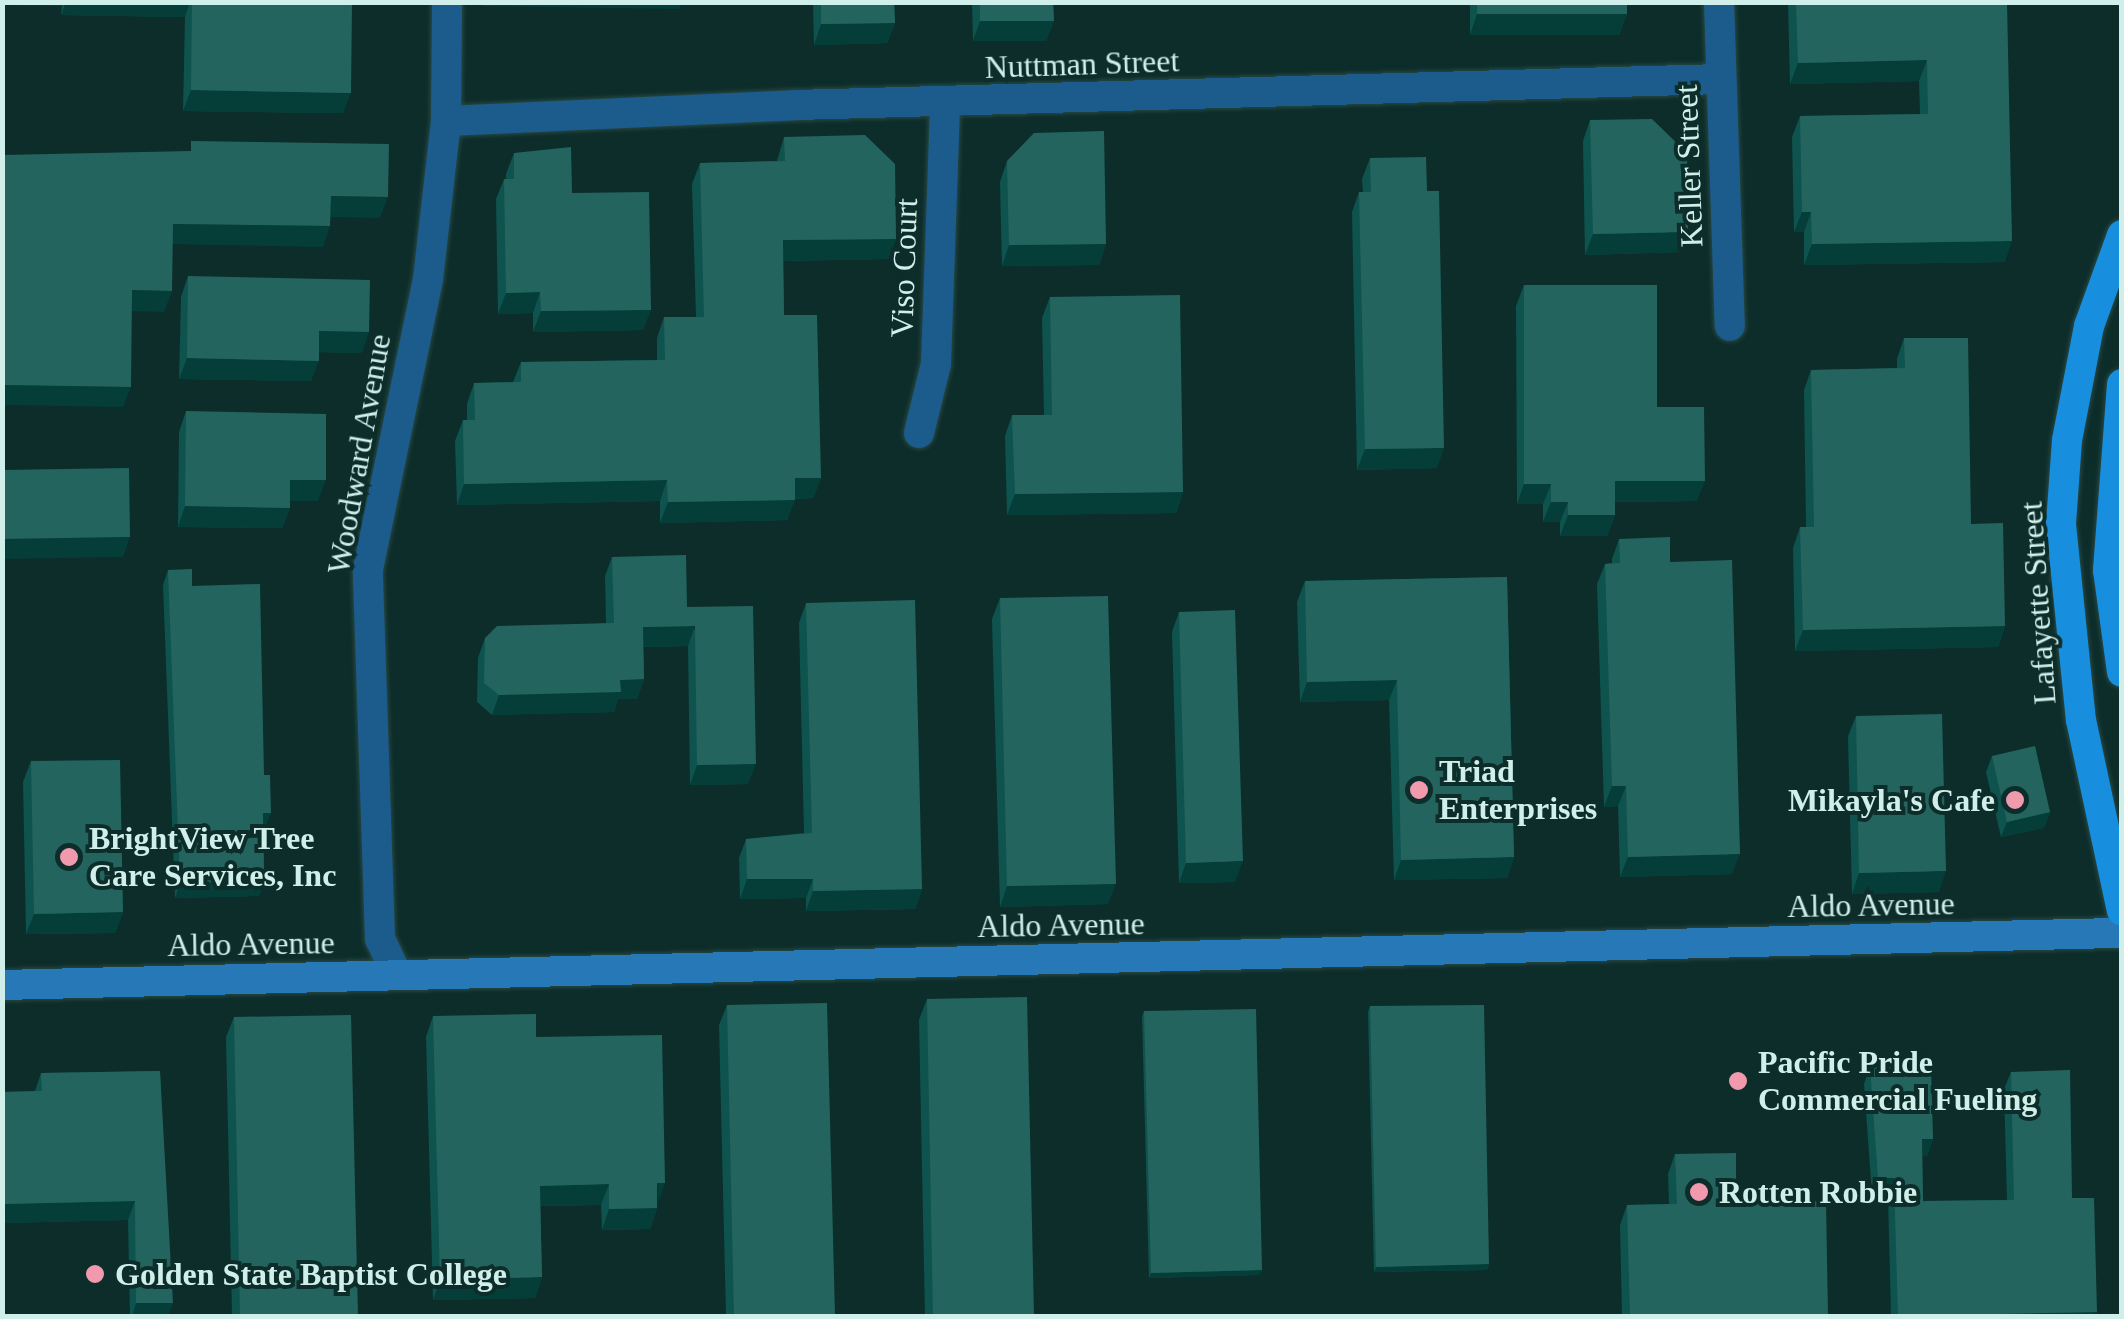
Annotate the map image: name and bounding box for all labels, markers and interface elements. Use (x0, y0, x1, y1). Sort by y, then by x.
street label: Nuttman Street (984, 41, 1180, 87)
street label: Keller Street (1667, 84, 1711, 248)
street label: Viso Court (882, 198, 926, 338)
street label: Woodward Avenue (319, 330, 399, 578)
street label: Lafayette Street (2012, 500, 2064, 706)
place label: Triad Enterprises (1439, 753, 1597, 828)
marker: Triad Enterprises (1408, 779, 1430, 801)
place label: Mikayla's Cafe (1788, 781, 1995, 819)
marker: Mikayla's Cafe (2004, 789, 2026, 811)
place label: BrightView Tree Care Services, Inc (89, 820, 336, 895)
marker: BrightView Tree Care Services, Inc (58, 846, 80, 868)
street label: Aldo Avenue (1786, 884, 1956, 926)
street label: Aldo Avenue (976, 904, 1146, 946)
street label: Aldo Avenue (166, 923, 336, 965)
place label: Pacific Pride Commercial Fueling (1758, 1044, 2037, 1119)
marker: Pacific Pride Commercial Fueling (1727, 1070, 1749, 1092)
place label: Rotten Robbie (1719, 1173, 1917, 1211)
marker: Rotten Robbie (1688, 1181, 1710, 1203)
place label: Golden State Baptist College (115, 1255, 507, 1293)
marker: Golden State Baptist College (84, 1263, 106, 1285)

